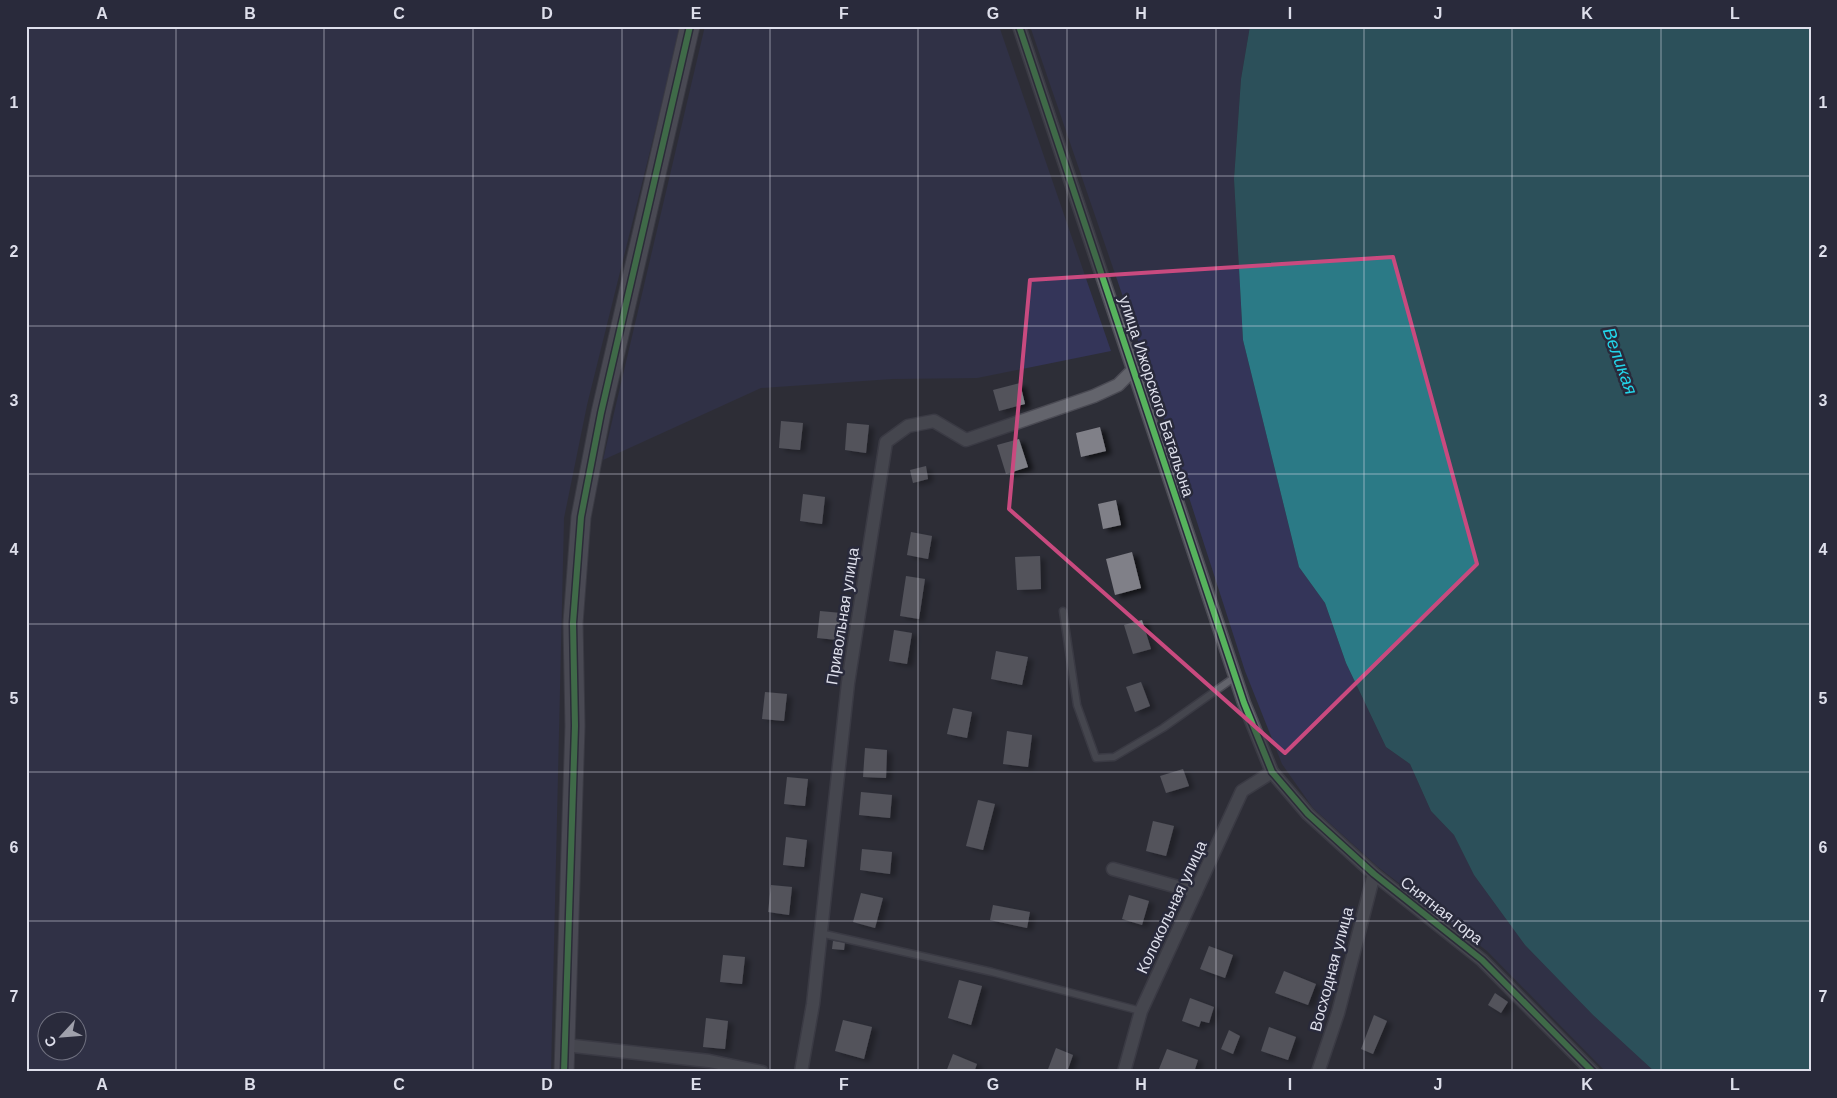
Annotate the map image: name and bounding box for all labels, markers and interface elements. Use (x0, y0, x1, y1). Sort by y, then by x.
text: A (96, 5, 108, 22)
text: B (244, 5, 256, 22)
text: C (393, 5, 405, 22)
text: D (541, 5, 553, 22)
text: E (691, 5, 702, 22)
text: F (839, 5, 849, 22)
text: G (987, 5, 999, 22)
text: H (1135, 5, 1147, 22)
text: I (1288, 5, 1292, 22)
text: J (1434, 5, 1442, 22)
text: K (1581, 5, 1593, 22)
text: L (1730, 5, 1740, 22)
text: 1 (10, 94, 19, 111)
text: 1 (1819, 94, 1828, 111)
text: 2 (10, 243, 19, 260)
text: 2 (1819, 243, 1828, 260)
street label: улица Ижорского Батальона (1116, 293, 1197, 499)
water label: Великая (1599, 325, 1641, 398)
text: 3 (10, 392, 19, 409)
text: 3 (1819, 392, 1828, 409)
text: 4 (10, 541, 19, 558)
text: 4 (1819, 541, 1828, 558)
street label: Привольная улица (823, 546, 862, 686)
text: 5 (10, 690, 19, 707)
text: 5 (1819, 690, 1828, 707)
street label: Колокольная улица (1133, 838, 1210, 976)
text: 6 (10, 839, 19, 856)
text: 6 (1819, 839, 1828, 856)
street label: Снятная гора (1397, 873, 1486, 948)
street label: Восходная улица (1307, 905, 1356, 1033)
text: 7 (10, 988, 19, 1005)
text: 7 (1819, 988, 1828, 1005)
north arrow (38, 1010, 88, 1060)
text: С (41, 1034, 60, 1050)
text: A (96, 1076, 108, 1093)
text: B (244, 1076, 256, 1093)
text: C (393, 1076, 405, 1093)
text: D (541, 1076, 553, 1093)
text: E (691, 1076, 702, 1093)
text: F (839, 1076, 849, 1093)
text: G (987, 1076, 999, 1093)
text: H (1135, 1076, 1147, 1093)
text: I (1288, 1076, 1292, 1093)
text: J (1434, 1076, 1442, 1093)
text: K (1581, 1076, 1593, 1093)
text: L (1730, 1076, 1740, 1093)

